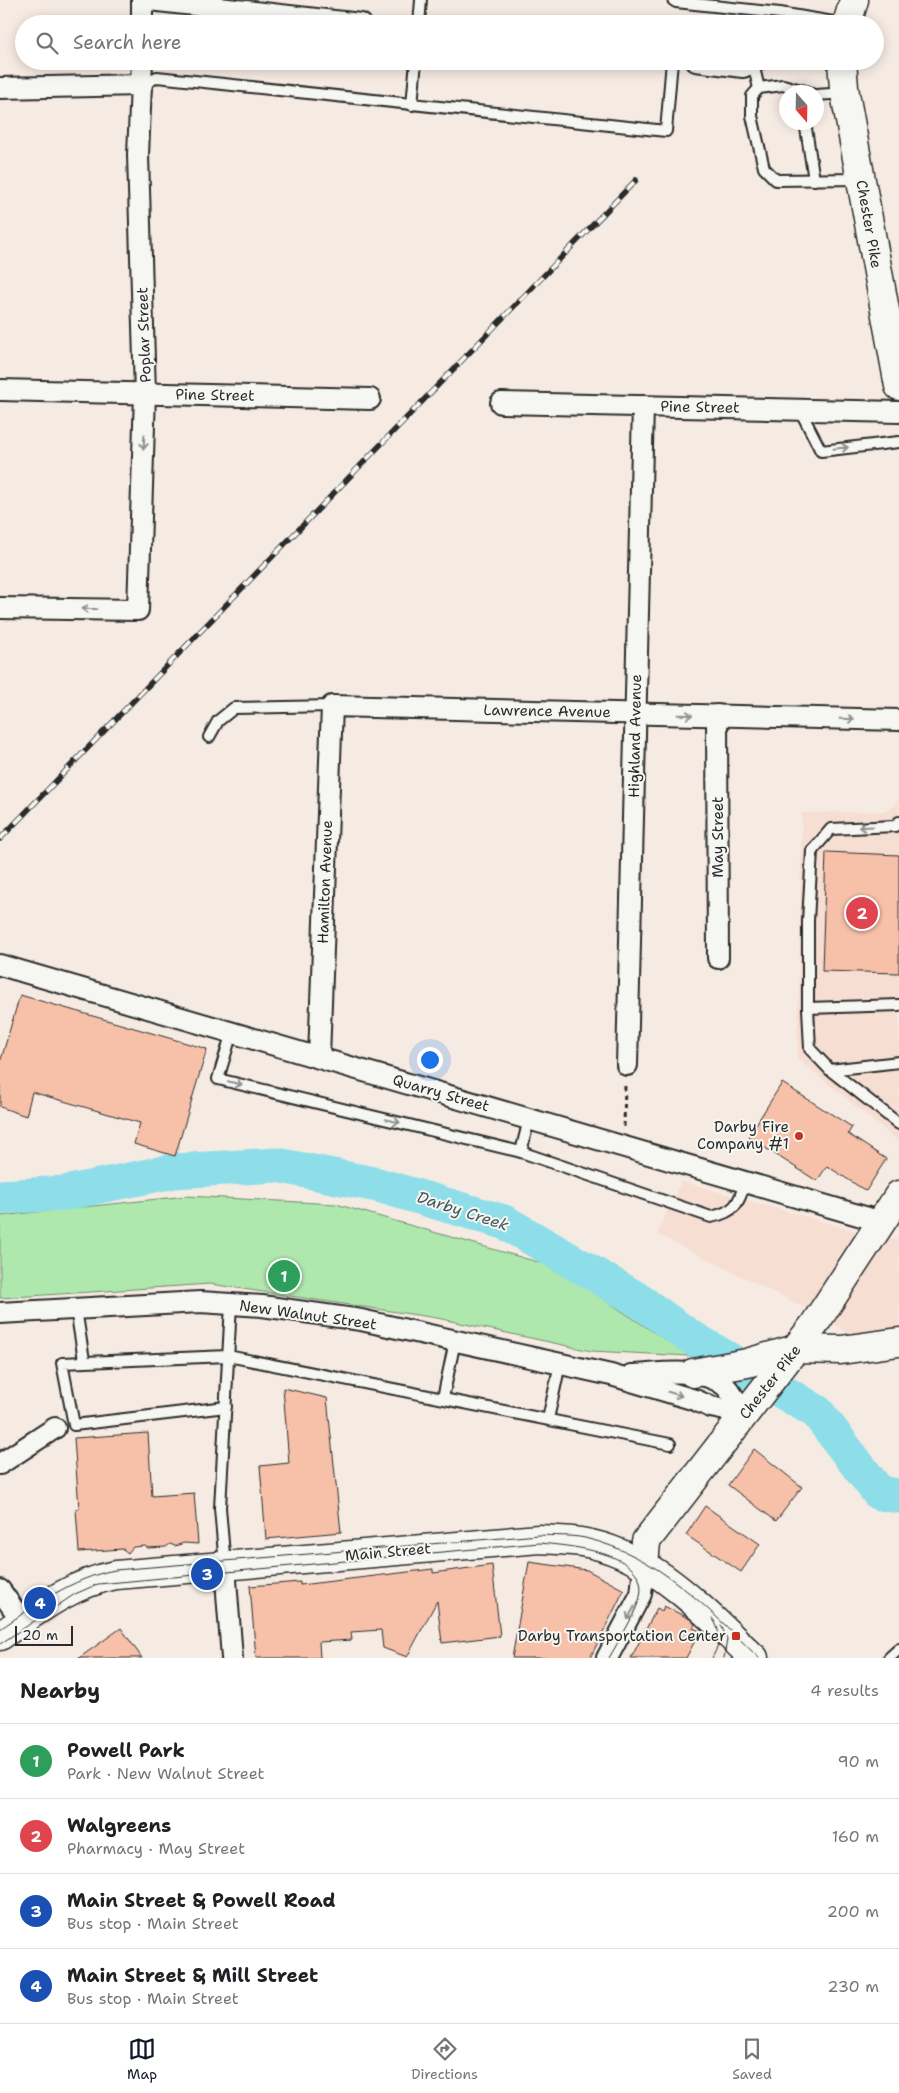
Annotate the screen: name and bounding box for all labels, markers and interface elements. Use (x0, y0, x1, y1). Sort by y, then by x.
search box (15, 15, 884, 70)
icon: search (33, 29, 61, 57)
text: Search here (73, 30, 182, 55)
north arrow (779, 85, 824, 130)
street label: Chester Pike (851, 178, 887, 270)
street label: Poplar Street (132, 287, 156, 383)
street label: Pine Street (175, 384, 255, 406)
street label: Pine Street (660, 396, 740, 418)
one-way arrow (139, 434, 148, 450)
one-way arrow (833, 444, 849, 453)
one-way arrow (81, 604, 98, 614)
street label: Highland Avenue (624, 674, 646, 798)
street label: Lawrence Avenue (483, 700, 611, 722)
one-way arrow (676, 710, 692, 719)
one-way arrow (839, 714, 855, 723)
street label: May Street (708, 796, 728, 878)
street label: Hamilton Avenue (313, 820, 337, 944)
one-way arrow (858, 823, 874, 832)
pin: 2 (846, 894, 878, 932)
your location (417, 1047, 443, 1073)
street label: Quarry Street (390, 1070, 492, 1116)
one-way arrow (226, 1079, 242, 1088)
one-way arrow (384, 1117, 400, 1126)
place label: Darby Fire Company #1 (697, 1117, 789, 1154)
marker: Darby Fire Company #1 (793, 1130, 805, 1142)
water label: Darby Creek (414, 1186, 512, 1236)
pin: 1 (268, 1257, 300, 1295)
street label: New Walnut Street (238, 1295, 378, 1335)
street label: Chester Pike (735, 1341, 805, 1423)
one-way arrow (666, 1390, 682, 1400)
street label: Main Street (344, 1538, 432, 1566)
pin: 3 (191, 1555, 223, 1593)
pin: 4 (24, 1584, 56, 1622)
one-way arrow (626, 1605, 636, 1620)
scale bar (15, 1623, 72, 1646)
text: 20 m (22, 1626, 58, 1644)
place label: Darby Transportation Center (518, 1626, 726, 1646)
marker: Darby Transportation Center (730, 1630, 742, 1642)
text: Nearby (20, 1677, 100, 1705)
text: 4 results (810, 1680, 879, 1701)
text: Powell Park (67, 1738, 185, 1763)
text: 1 (32, 1751, 40, 1772)
text: 90 m (838, 1751, 879, 1772)
text: Park · New Walnut Street (67, 1763, 265, 1784)
text: Walgreens (67, 1813, 171, 1838)
text: 2 (30, 1826, 42, 1847)
text: 160 m (832, 1826, 879, 1847)
text: Pharmacy · May Street (67, 1838, 245, 1859)
text: Main Street & Powell Road (67, 1888, 336, 1913)
text: 3 (30, 1901, 42, 1922)
text: 200 m (827, 1901, 879, 1922)
text: Bus stop · Main Street (67, 1913, 239, 1934)
text: Main Street & Mill Street (67, 1963, 318, 1988)
text: 4 (30, 1976, 42, 1997)
text: 230 m (827, 1976, 879, 1997)
text: Bus stop · Main Street (67, 1988, 239, 2009)
tab: Map (127, 2035, 157, 2083)
tab: Directions (411, 2035, 478, 2083)
tab: Saved (732, 2035, 772, 2083)

